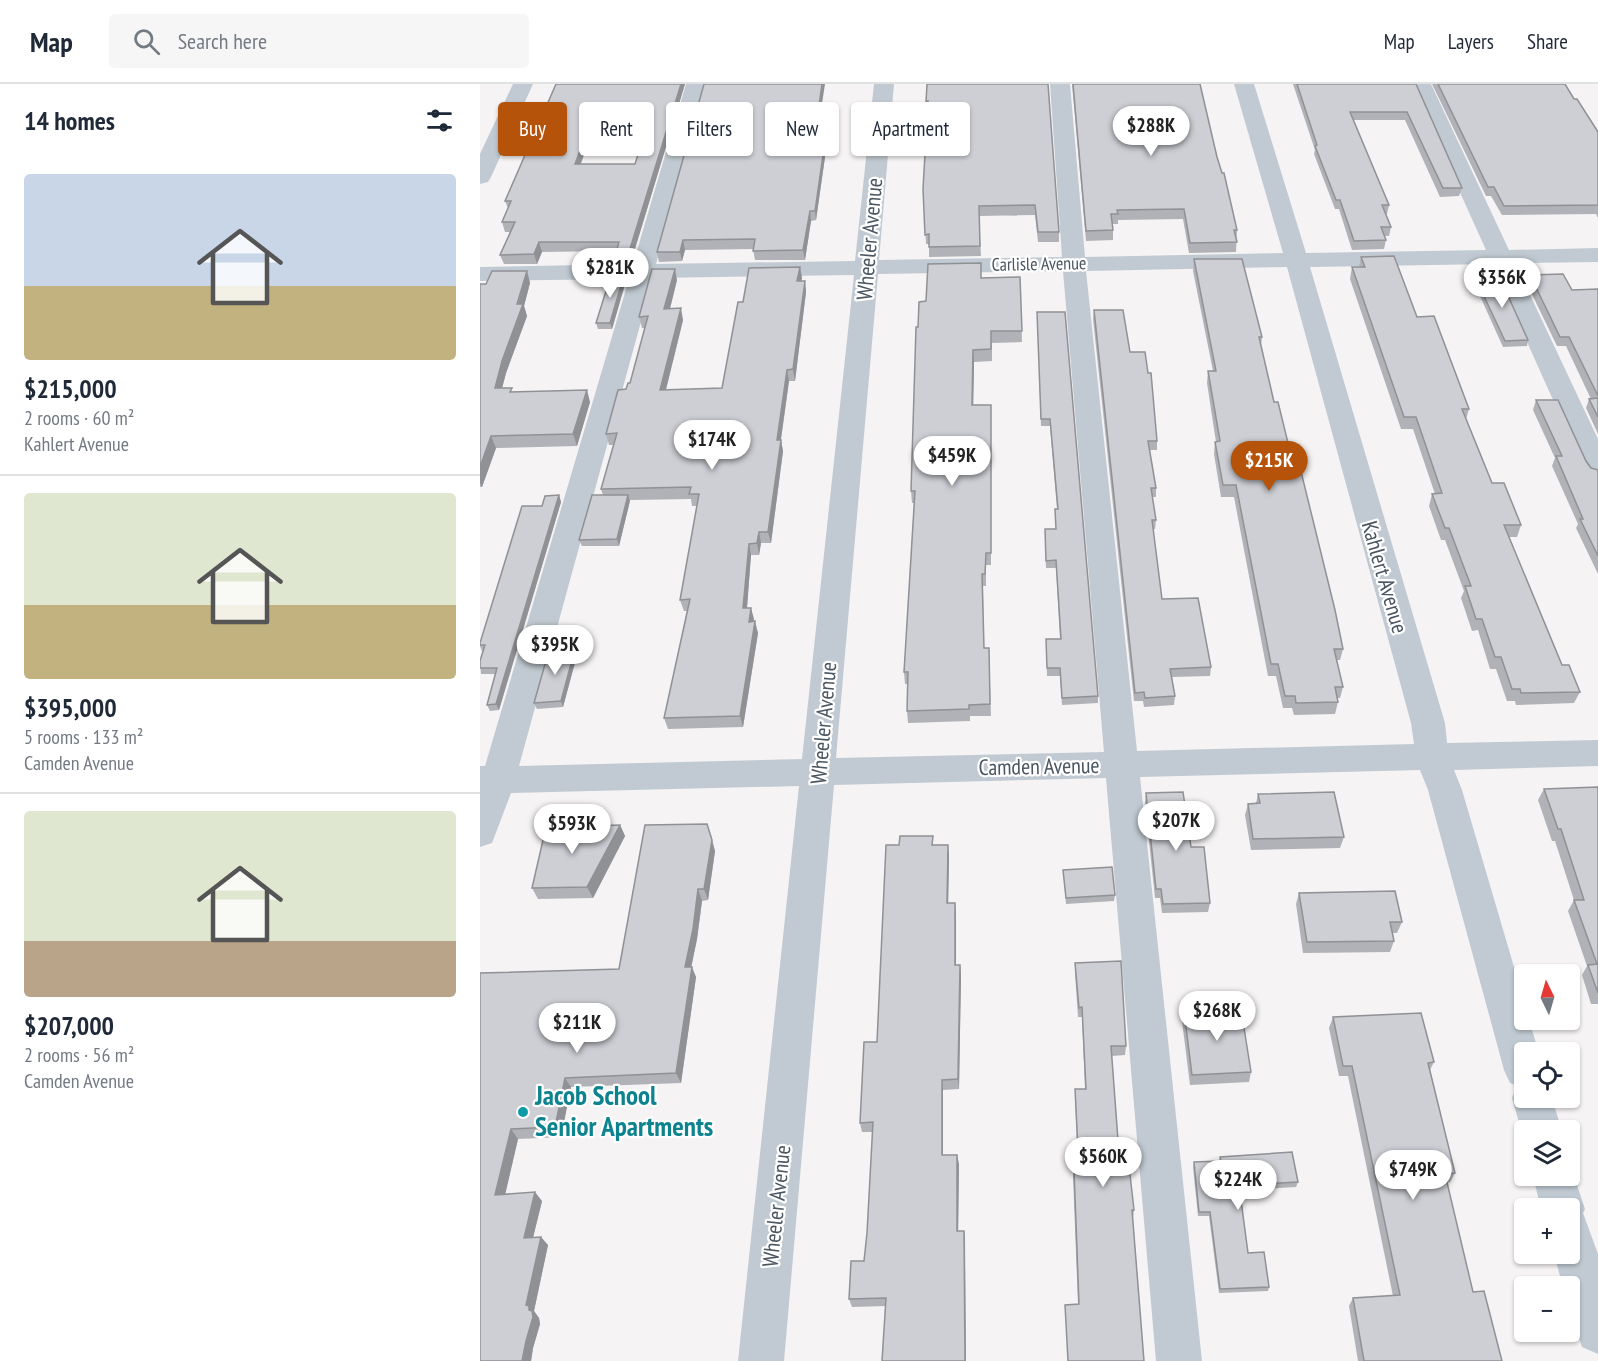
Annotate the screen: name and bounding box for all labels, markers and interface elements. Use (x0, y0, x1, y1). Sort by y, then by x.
search box (109, 14, 529, 68)
text: Map (30, 23, 73, 60)
icon: search (130, 25, 163, 58)
text: Search here (178, 27, 267, 55)
text: Map (1384, 28, 1415, 55)
text: Layers (1448, 28, 1494, 55)
text: Share (1527, 28, 1568, 55)
chip: Buy (498, 102, 567, 156)
chip: Rent (579, 102, 654, 156)
chip: Filters (666, 102, 753, 156)
chip: New (765, 102, 839, 156)
chip: Apartment (851, 102, 970, 156)
text: 14 homes (24, 104, 115, 137)
icon: filters (423, 104, 456, 137)
pin: $288K (1109, 106, 1193, 157)
text: $288K (1127, 112, 1175, 138)
street label: Wheeler Avenue (850, 177, 888, 301)
icon: home (186, 213, 294, 321)
pin: $281K (568, 248, 652, 299)
street label: Carlisle Avenue (991, 251, 1087, 276)
text: $281K (586, 254, 634, 280)
pin: $356K (1460, 258, 1544, 309)
text: $356K (1478, 264, 1526, 290)
text: $215,000 (24, 372, 117, 405)
text: 2 rooms · 60 m² (24, 405, 134, 431)
pin: $174K (670, 420, 754, 471)
text: $174K (688, 426, 736, 452)
text: Kahlert Avenue (24, 431, 129, 457)
pin: $459K (910, 436, 994, 487)
pin: $215K (1227, 441, 1311, 492)
text: $459K (928, 442, 976, 468)
text: $215K (1245, 447, 1293, 473)
street label: Kahlert Avenue (1356, 518, 1414, 636)
icon: home (186, 532, 294, 640)
pin: $395K (513, 625, 597, 676)
text: $395K (531, 631, 579, 657)
street label: Wheeler Avenue (804, 661, 842, 785)
text: $395,000 (24, 691, 117, 724)
text: 5 rooms · 133 m² (24, 724, 143, 750)
text: Camden Avenue (24, 750, 134, 776)
street label: Camden Avenue (978, 751, 1100, 781)
pin: $207K (1134, 801, 1218, 852)
pin: $593K (530, 804, 614, 855)
text: $207K (1152, 807, 1200, 833)
text: $593K (548, 810, 596, 836)
icon: home (186, 850, 294, 958)
north arrow (1514, 964, 1580, 1030)
map controls (1514, 964, 1580, 1342)
pin: $268K (1175, 991, 1259, 1042)
text: $268K (1193, 997, 1241, 1023)
pin: $211K (535, 1003, 619, 1054)
text: $207,000 (24, 1009, 114, 1042)
text: $211K (553, 1009, 601, 1035)
text: 2 rooms · 56 m² (24, 1042, 134, 1068)
button: locate (1514, 1042, 1580, 1108)
text: Camden Avenue (24, 1068, 134, 1094)
place label: Jacob School Senior Apartments (534, 1078, 713, 1143)
marker: Jacob School Senior Apartments (516, 1105, 530, 1119)
button: layers (1514, 1120, 1580, 1186)
pin: $560K (1061, 1137, 1145, 1188)
text: $560K (1079, 1143, 1127, 1169)
street label: Wheeler Avenue (756, 1144, 796, 1268)
pin: $749K (1371, 1150, 1455, 1201)
text: $749K (1389, 1156, 1437, 1182)
pin: $224K (1196, 1160, 1280, 1211)
text: $224K (1214, 1166, 1262, 1192)
button: + (1514, 1198, 1580, 1264)
button: − (1514, 1276, 1580, 1342)

